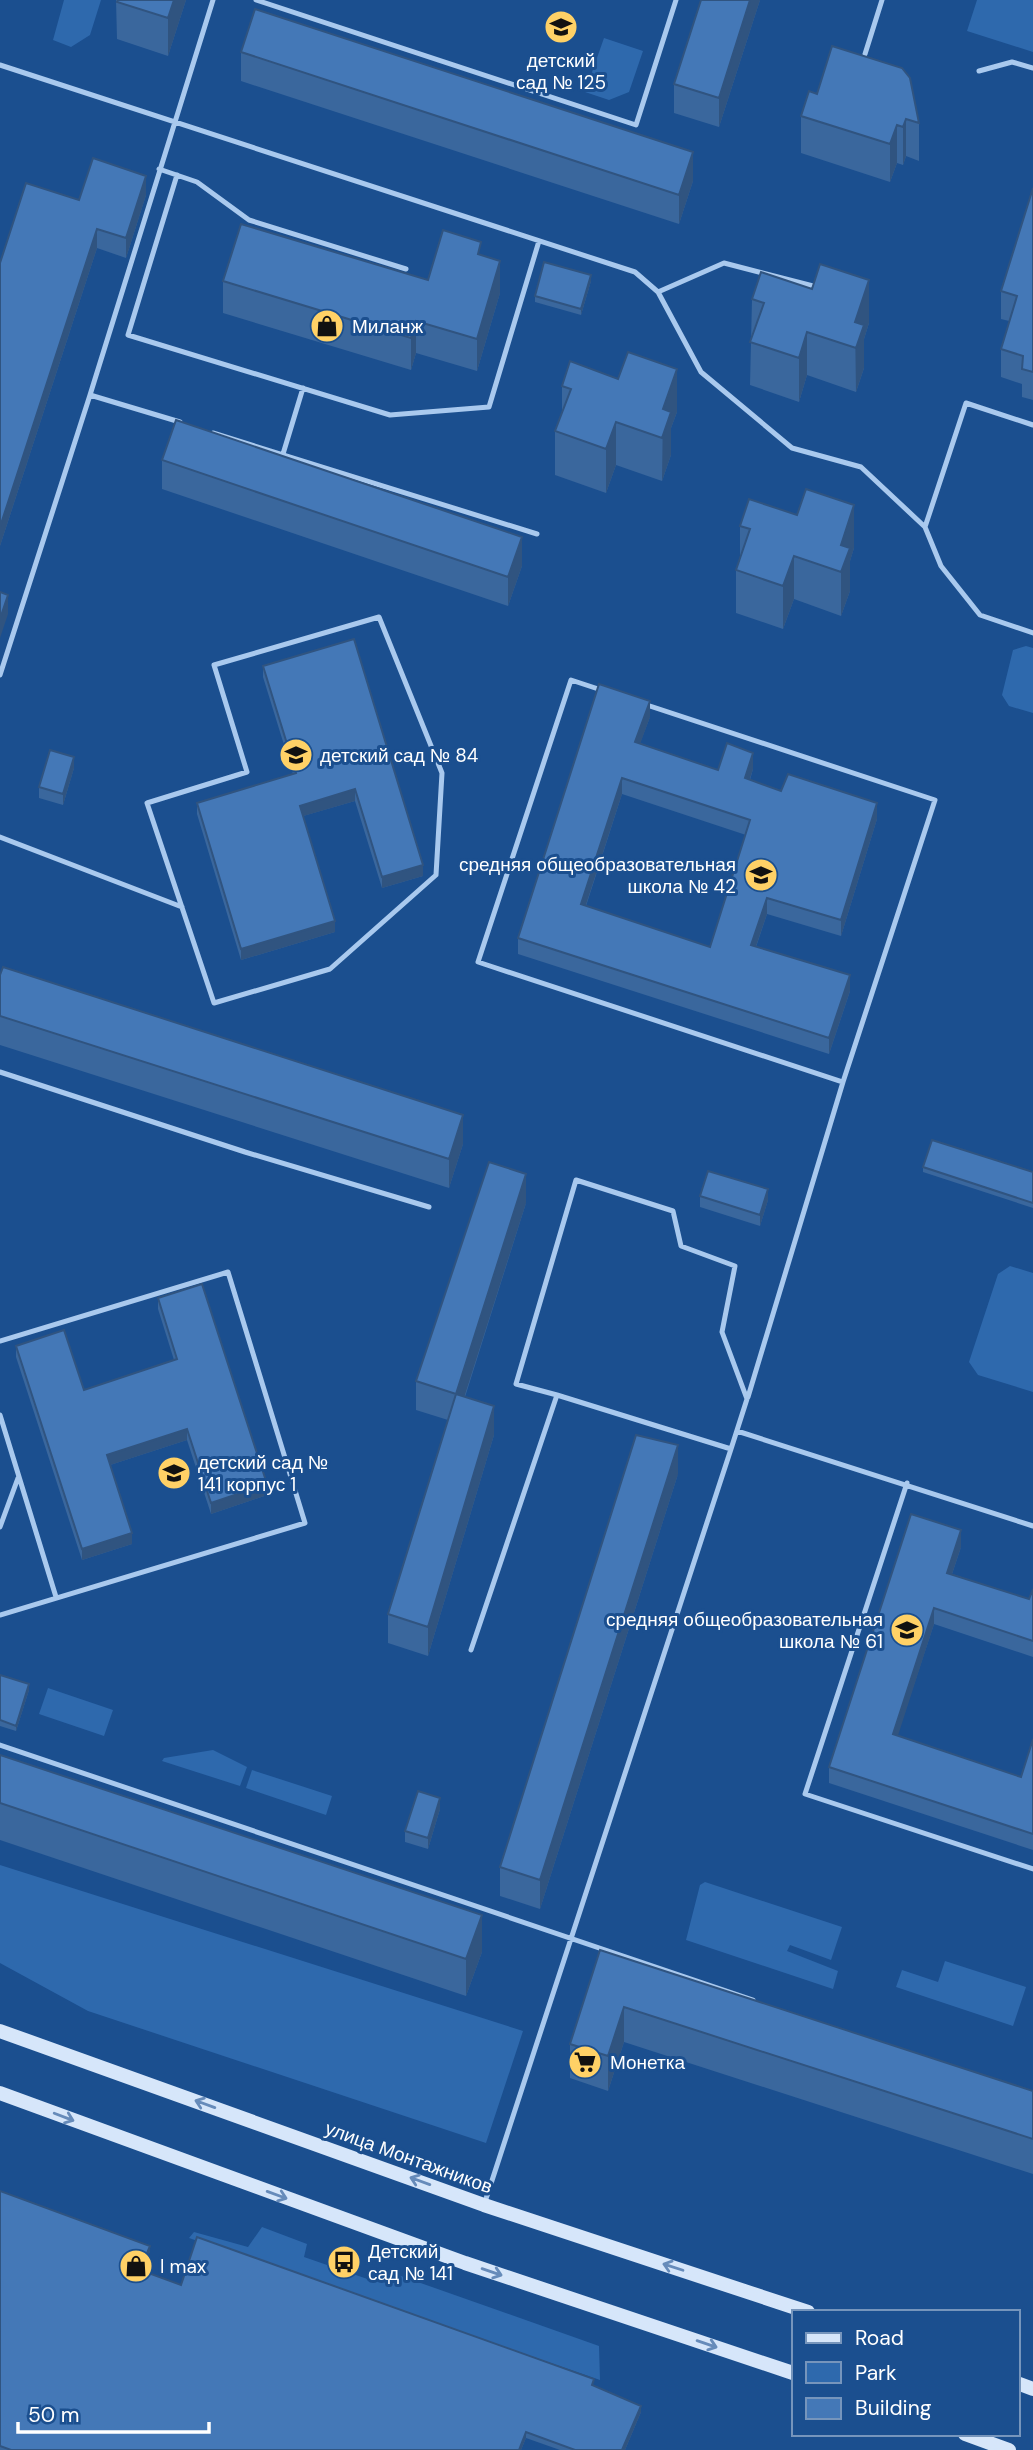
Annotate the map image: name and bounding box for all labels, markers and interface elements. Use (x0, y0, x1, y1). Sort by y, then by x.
school or university icon: детский сад № 125 (542, 8, 580, 46)
place label: детский сад № 125 (516, 48, 606, 95)
shop icon: Миланж (308, 307, 346, 345)
place label: Миланж (352, 314, 424, 339)
school or university icon: детский сад № 84 (277, 736, 315, 774)
place label: детский сад № 84 (320, 743, 478, 768)
place label: средняя общеобразовательная школа № 42 (459, 852, 736, 899)
school or university icon: средняя общеобразовательная школа № 42 (742, 856, 780, 894)
place label: детский сад № 141 корпус 1 (198, 1450, 328, 1497)
school or university icon: детский сад № 141 корпус 1 (155, 1454, 193, 1492)
place label: средняя общеобразовательная школа № 61 (606, 1607, 883, 1654)
school or university icon: средняя общеобразовательная школа № 61 (888, 1611, 926, 1649)
supermarket icon: Монетка (566, 2043, 604, 2081)
place label: Монетка (610, 2050, 685, 2075)
one-way arrow (195, 2097, 217, 2110)
one-way arrow (52, 2112, 74, 2124)
street label: улица Монтажников (322, 2116, 496, 2199)
one-way arrow (409, 2174, 431, 2187)
one-way arrow (266, 2190, 288, 2202)
place label: Детский сад № 141 (368, 2239, 453, 2286)
bus stop icon: Детский сад № 141 (325, 2243, 363, 2281)
shop icon: I max (117, 2247, 155, 2285)
place label: I max (160, 2254, 207, 2279)
one-way arrow (663, 2260, 685, 2272)
one-way arrow (480, 2267, 502, 2279)
legend (792, 2310, 1019, 2436)
text: Road (855, 2324, 904, 2352)
one-way arrow (696, 2339, 718, 2352)
text: Park (855, 2359, 897, 2387)
scale bar (18, 2390, 208, 2434)
text: Building (855, 2394, 932, 2422)
text: 50 m (28, 2401, 79, 2429)

